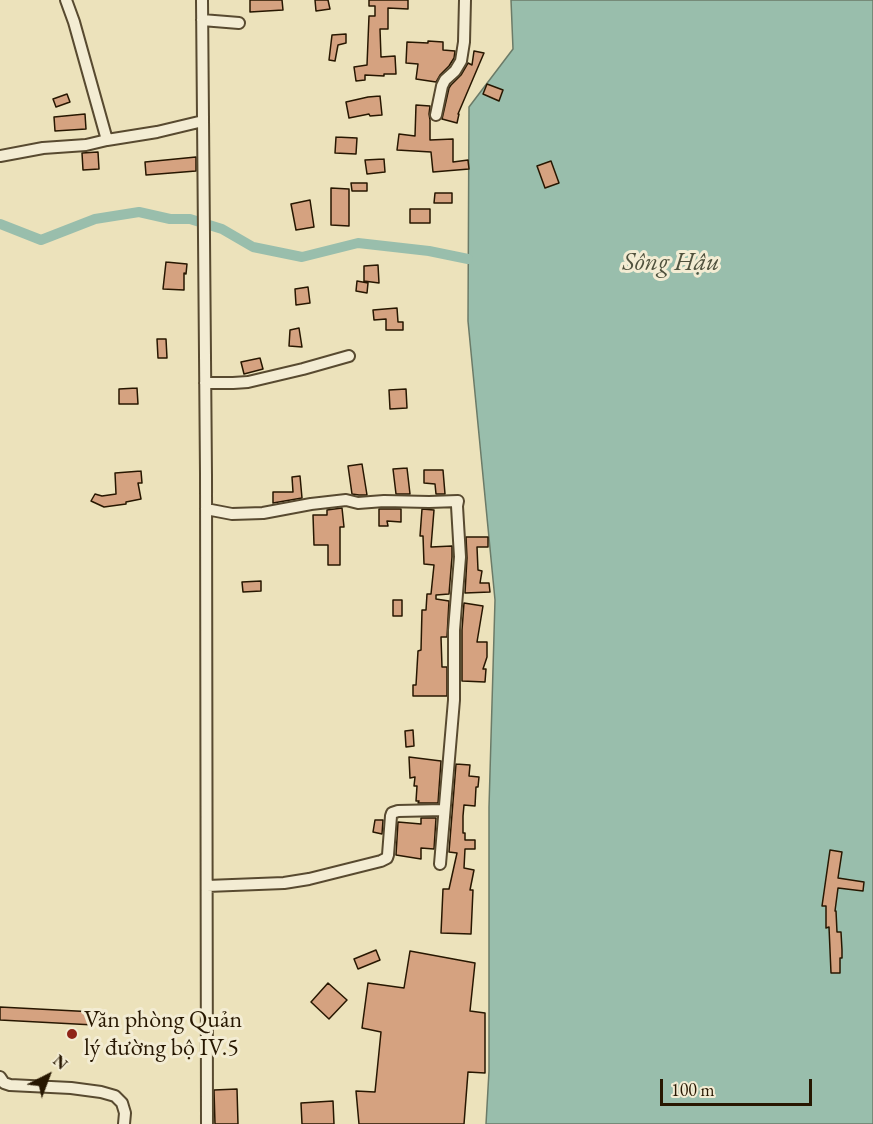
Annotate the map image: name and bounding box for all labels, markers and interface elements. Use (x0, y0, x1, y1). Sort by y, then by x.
water label: Sông Hậu (623, 247, 719, 279)
place label: Văn phòng Quản lý đường bộ IV.5 (84, 1006, 242, 1062)
marker: Văn phòng Quản lý đường bộ IV.5 (65, 1027, 79, 1041)
north arrow (18, 1046, 78, 1106)
text: N (49, 1050, 72, 1074)
scale bar (663, 1067, 814, 1105)
text: 100 m (671, 1078, 715, 1101)

